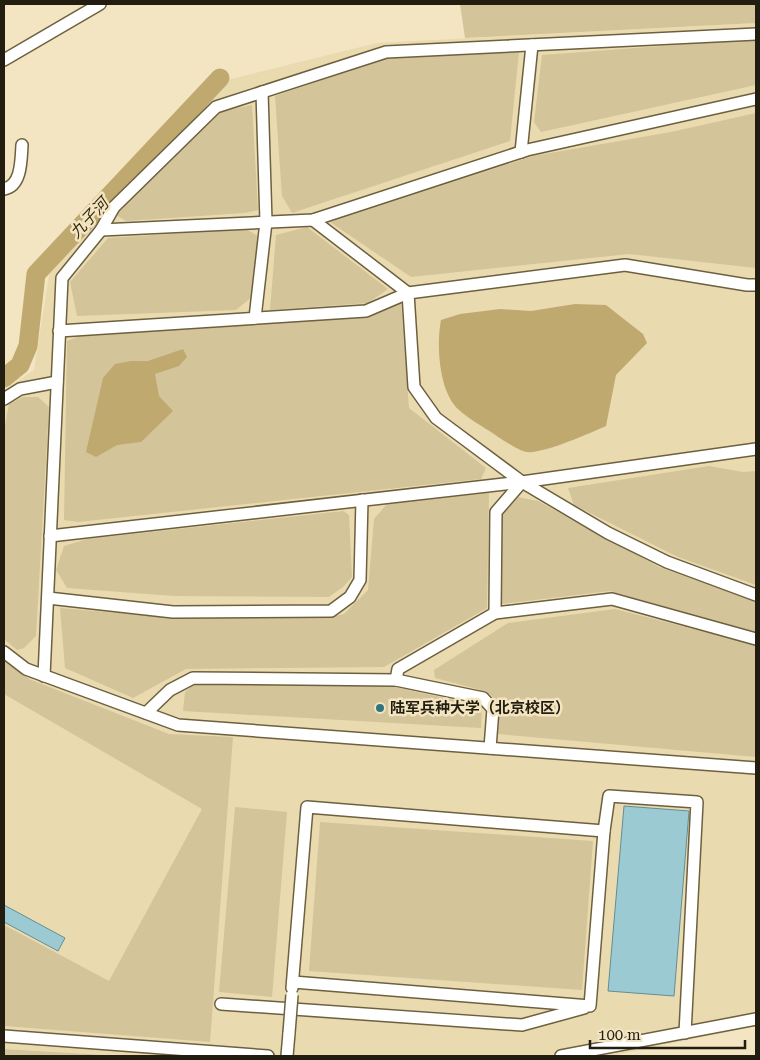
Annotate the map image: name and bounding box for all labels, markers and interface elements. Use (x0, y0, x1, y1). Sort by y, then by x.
water label: 九子河 (66, 192, 114, 242)
place label: 陆军兵种大学（北京校区） (390, 699, 570, 717)
marker: 陆军兵种大学（北京校区） (374, 702, 386, 714)
scale bar (590, 1018, 745, 1050)
text: 100 m (598, 1026, 641, 1044)

